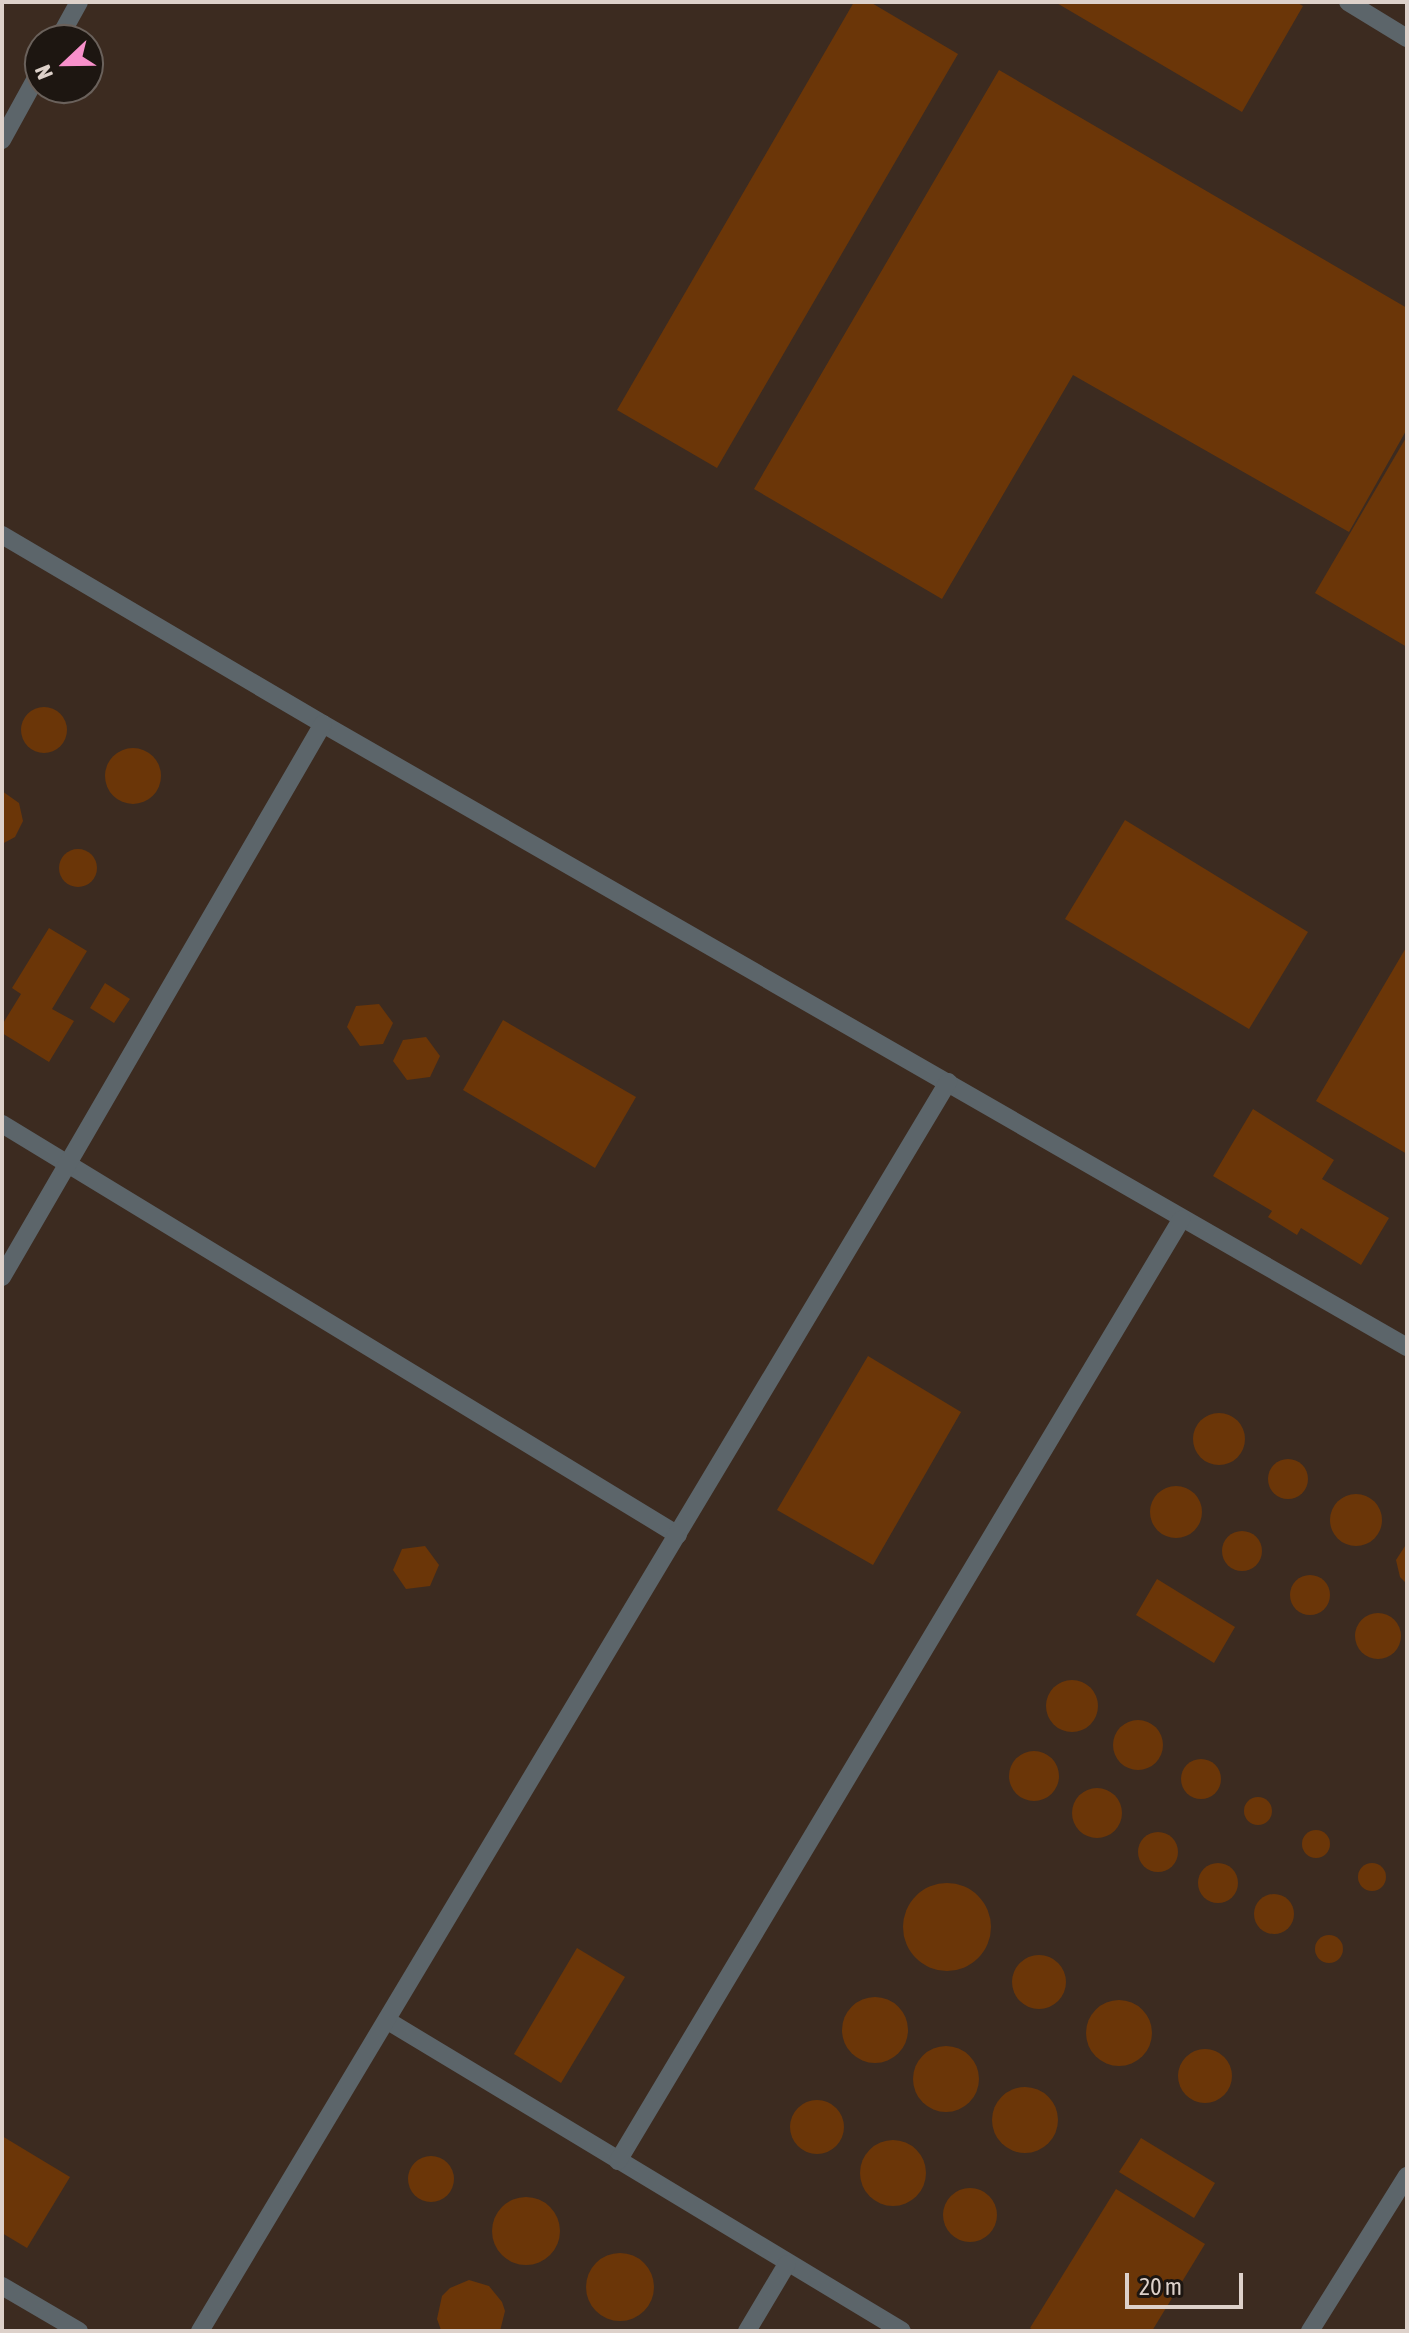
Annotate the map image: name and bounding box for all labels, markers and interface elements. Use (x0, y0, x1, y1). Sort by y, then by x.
north arrow (24, 24, 104, 104)
text: N (29, 61, 58, 83)
scale bar (1129, 2257, 1247, 2307)
text: 20 m (1139, 2273, 1182, 2300)

